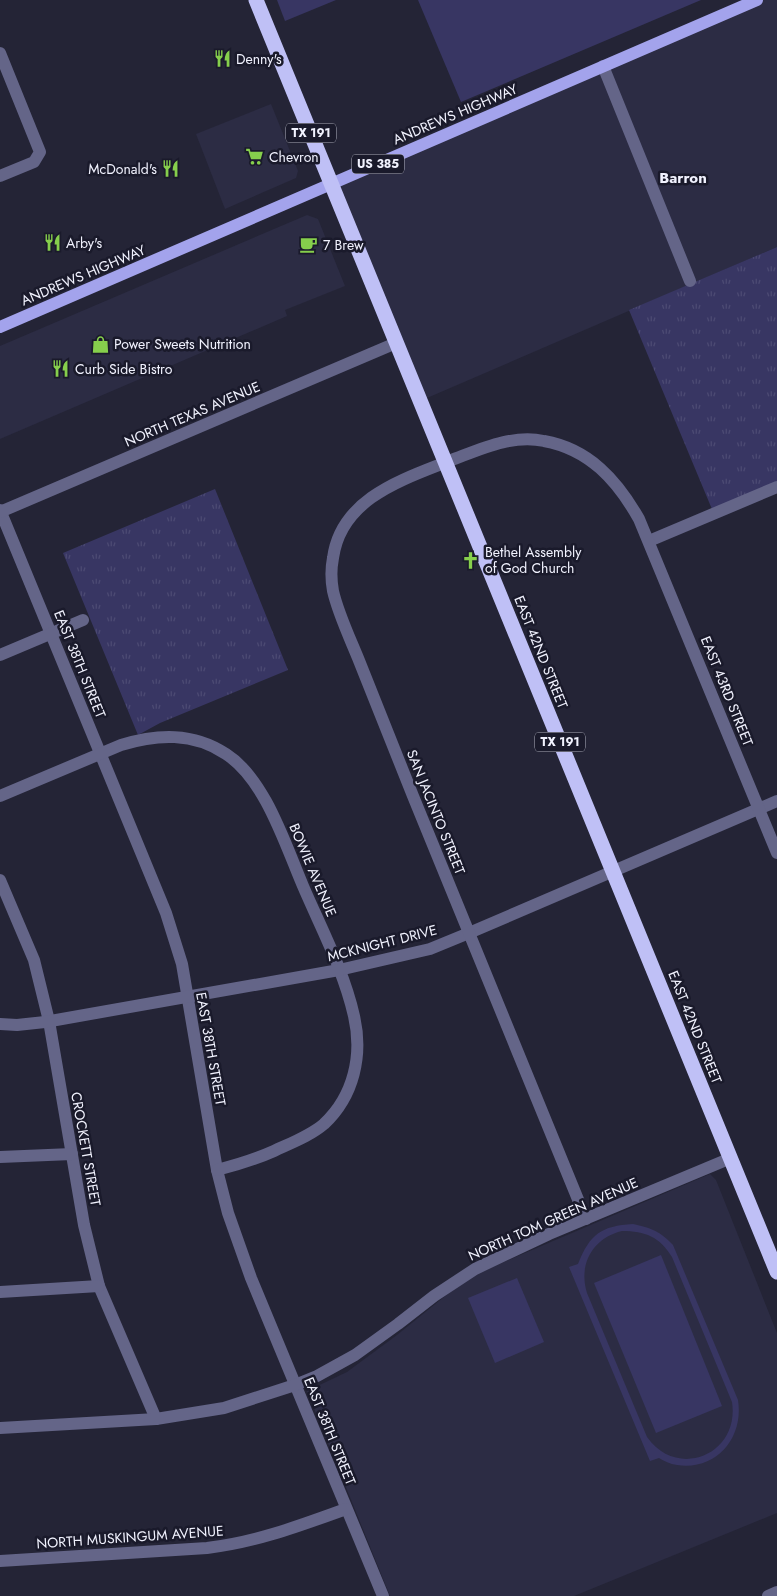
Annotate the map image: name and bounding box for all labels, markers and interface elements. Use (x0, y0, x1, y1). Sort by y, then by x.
restaurant icon: Denny's (212, 49, 232, 69)
place label: Denny's (236, 49, 282, 69)
street label: ANDREWS HIGHWAY (390, 79, 521, 149)
road number: TX 191 (286, 124, 336, 142)
supermarket icon: Chevron (245, 147, 265, 167)
place label: Chevron (269, 147, 319, 167)
road number: US 385 (352, 154, 404, 173)
place label: McDonald's (88, 159, 157, 179)
restaurant icon: McDonald's (161, 159, 181, 179)
district label: Barron (659, 167, 707, 189)
restaurant icon: Arby's (42, 233, 62, 253)
place label: Arby's (66, 233, 103, 253)
cafe icon: 7 Brew (299, 235, 319, 255)
place label: 7 Brew (323, 235, 364, 255)
street label: ANDREWS HIGHWAY (18, 240, 149, 310)
shop icon: Power Sweets Nutrition (90, 334, 110, 354)
place label: Power Sweets Nutrition (114, 334, 251, 354)
restaurant icon: Curb Side Bistro (51, 359, 71, 379)
place label: Curb Side Bistro (75, 359, 173, 379)
street label: NORTH TEXAS AVENUE (121, 376, 263, 452)
place label: Bethel Assembly of God Church (485, 542, 582, 578)
church icon: Bethel Assembly of God Church (461, 550, 481, 570)
street label: EAST 42ND STREET (509, 593, 573, 712)
street label: EAST 38TH STREET (49, 607, 111, 721)
street label: EAST 43RD STREET (696, 633, 758, 749)
road number: TX 191 (535, 732, 585, 752)
street label: SAN JACINTO STREET (402, 747, 470, 878)
street label: BOWIE AVENUE (284, 820, 342, 920)
street label: MCKNIGHT DRIVE (325, 920, 439, 966)
street label: EAST 42ND STREET (663, 968, 727, 1087)
street label: EAST 38TH STREET (191, 991, 231, 1108)
street label: CROCKETT STREET (66, 1091, 106, 1208)
street label: NORTH TOM GREEN AVENUE (465, 1172, 641, 1266)
street label: EAST 38TH STREET (299, 1374, 361, 1488)
street label: NORTH MUSKINGUM AVENUE (36, 1520, 224, 1554)

